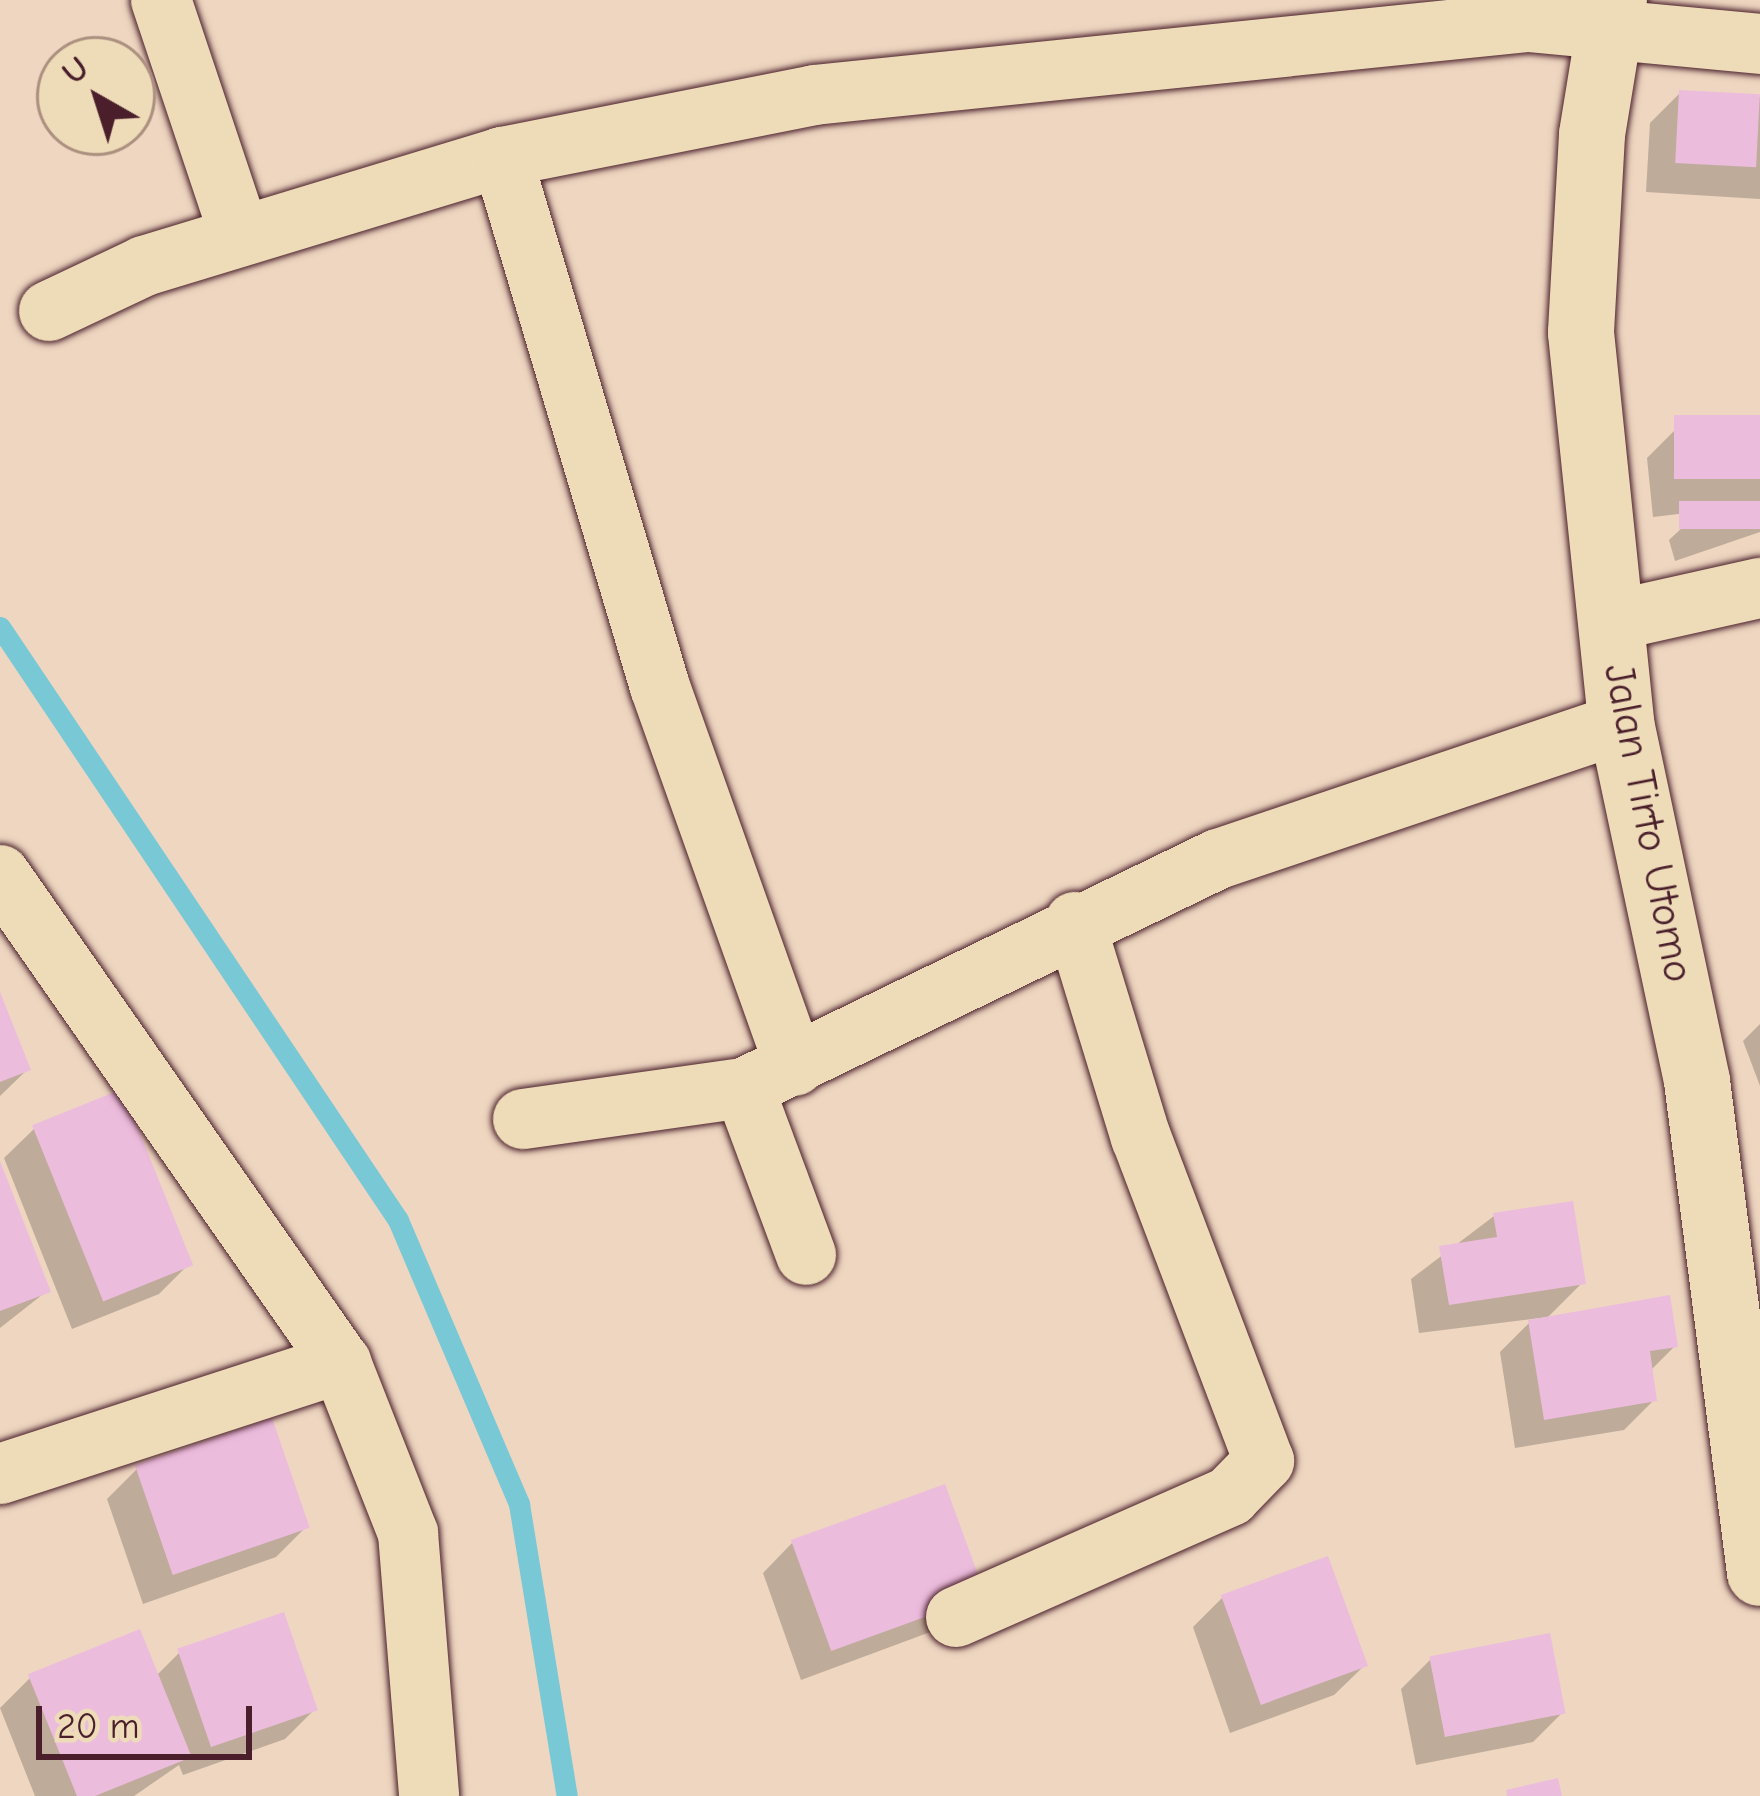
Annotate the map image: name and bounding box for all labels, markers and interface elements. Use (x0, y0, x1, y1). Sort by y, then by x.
north arrow (36, 36, 156, 156)
text: U (55, 49, 96, 92)
street label: Jalan Tirto Utomo (1592, 660, 1704, 986)
scale bar (42, 1682, 258, 1756)
text: 20 m (57, 1706, 140, 1747)

